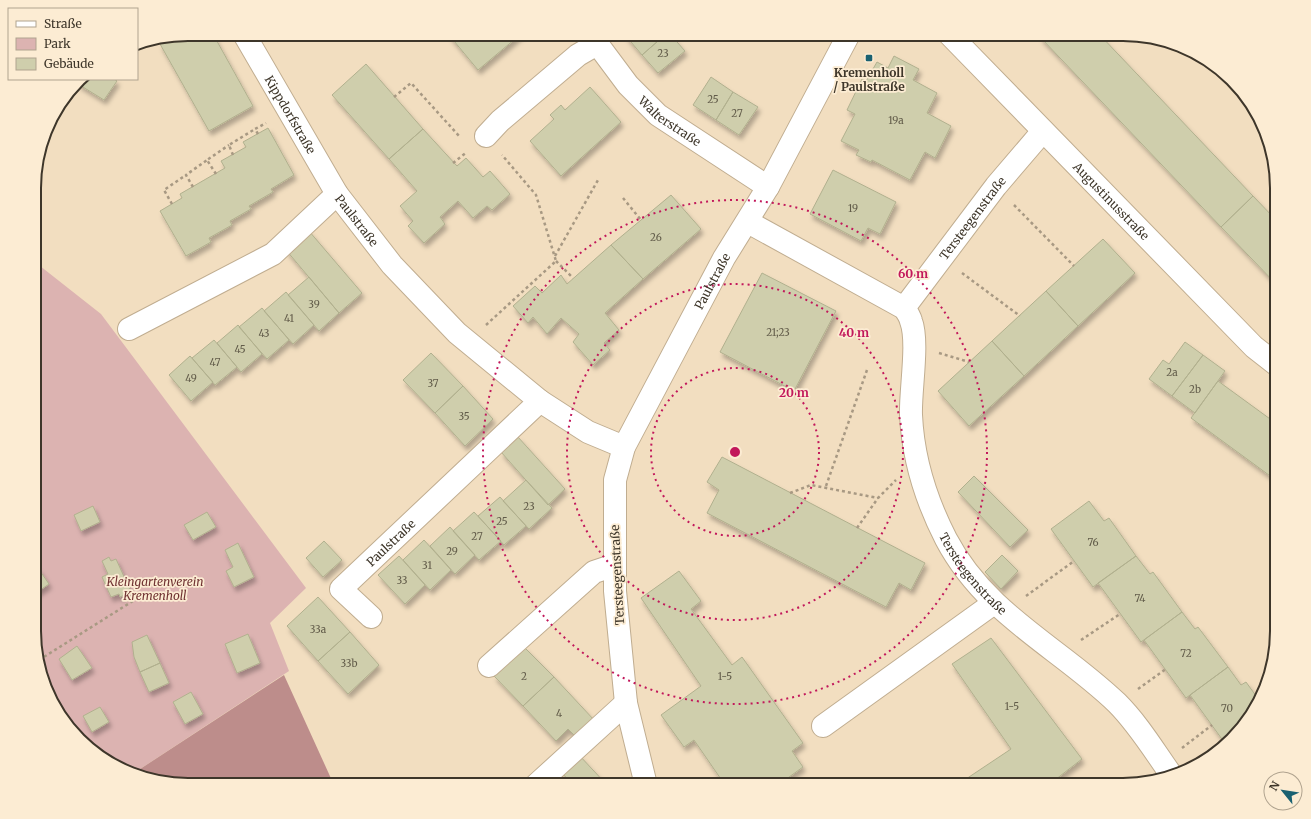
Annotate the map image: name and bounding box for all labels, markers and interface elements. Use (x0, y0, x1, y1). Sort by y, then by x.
legend (8, 8, 138, 80)
text: Straße (44, 16, 82, 31)
text: Park (44, 36, 71, 51)
house number: 23 (657, 47, 669, 60)
marker: Kremenholl / Paulstraße (864, 53, 874, 63)
text: Gebäude (44, 56, 94, 71)
place label: Kremenholl / Paulstraße (833, 65, 905, 94)
street label: Kippdorfstraße (262, 73, 319, 156)
street label: Walterstraße (635, 92, 704, 149)
house number: 25 (707, 93, 719, 106)
house number: 27 (731, 107, 743, 120)
house number: 19a (888, 114, 904, 127)
street label: Augustinusstraße (1070, 158, 1153, 243)
street label: Tersteegenstraße (936, 173, 1009, 262)
street label: Paulstraße (332, 191, 382, 249)
house number: 19 (848, 202, 858, 215)
house number: 26 (650, 231, 662, 244)
street label: Paulstraße (691, 250, 733, 312)
text: 60 m (898, 266, 928, 281)
house number: 39 (308, 298, 320, 311)
house number: 41 (284, 312, 294, 325)
text: 40 m (839, 325, 869, 340)
house number: 21;23 (766, 326, 790, 339)
house number: 43 (258, 327, 270, 340)
house number: 45 (234, 343, 246, 356)
house number: 47 (210, 356, 221, 369)
house number: 2a (1166, 366, 1178, 379)
house number: 49 (185, 372, 197, 385)
house number: 37 (427, 377, 439, 390)
house number: 2b (1189, 383, 1201, 396)
text: 20 m (779, 385, 809, 400)
house number: 35 (458, 410, 470, 423)
centre of rings (728, 445, 742, 459)
house number: 23 (523, 500, 535, 513)
house number: 25 (496, 515, 508, 528)
street label: Paulstraße (363, 516, 418, 569)
street label: Tersteegenstraße (607, 524, 627, 626)
house number: 27 (471, 530, 483, 543)
street label: Tersteegenstraße (936, 530, 1010, 617)
house number: 76 (1087, 536, 1099, 549)
house number: 29 (446, 545, 458, 558)
house number: 31 (422, 559, 432, 572)
park label: Kleingartenverein Kremenholl (105, 574, 204, 603)
house number: 33 (397, 574, 408, 587)
house number: 74 (1135, 592, 1146, 605)
house number: 33a (310, 623, 327, 636)
house number: 72 (1180, 647, 1192, 660)
house number: 33b (341, 657, 357, 670)
house number: 2 (521, 670, 527, 683)
house number: 1-5 (718, 670, 732, 683)
house number: 1-5 (1005, 700, 1019, 713)
house number: 70 (1221, 702, 1233, 715)
house number: 4 (556, 707, 562, 720)
north arrow (1263, 771, 1303, 811)
text: N (1266, 778, 1283, 793)

